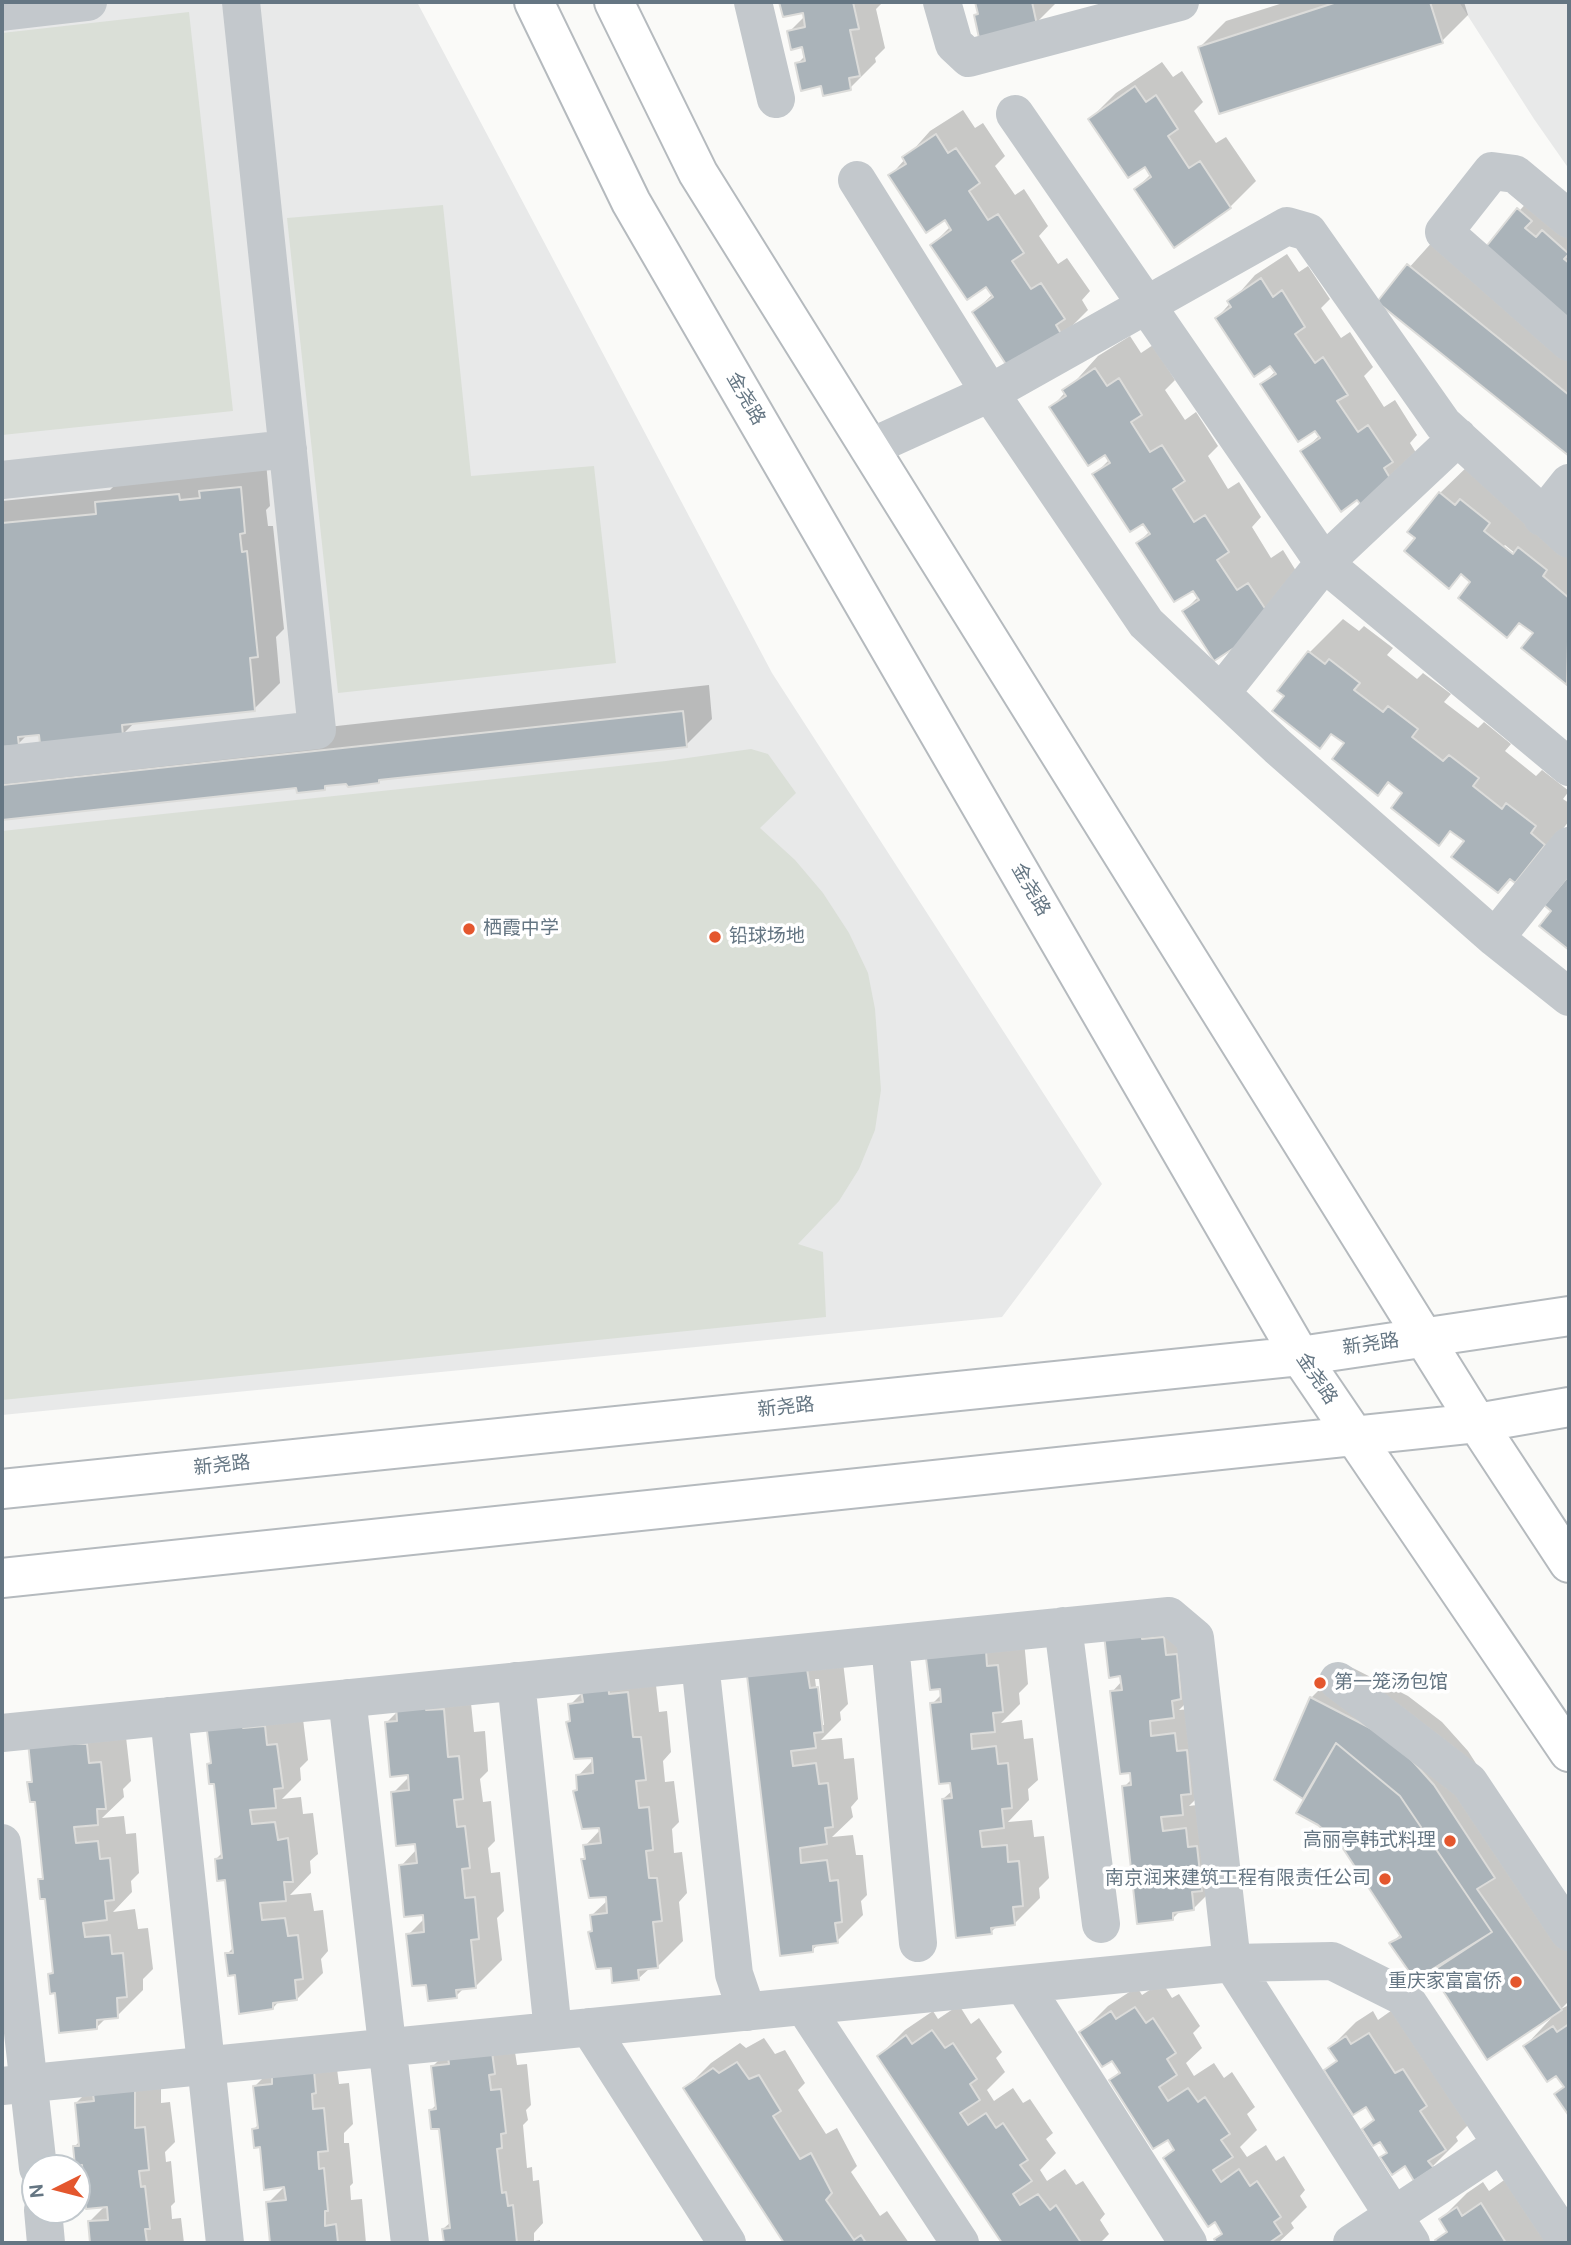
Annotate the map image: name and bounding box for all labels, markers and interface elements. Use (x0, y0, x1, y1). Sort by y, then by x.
street label: 金尧路 (721, 369, 769, 429)
street label: 金尧路 (1006, 860, 1054, 920)
place label: 栖霞中学 (483, 918, 559, 940)
marker: 栖霞中学 (461, 921, 477, 937)
place label: 铅球场地 (729, 926, 805, 948)
marker: 铅球场地 (707, 929, 723, 945)
street label: 新尧路 (1341, 1330, 1401, 1360)
street label: 金尧路 (1291, 1349, 1341, 1409)
street label: 新尧路 (756, 1394, 816, 1422)
street label: 新尧路 (192, 1452, 252, 1480)
place label: 第一笼汤包馆 (1334, 1672, 1448, 1694)
marker: 第一笼汤包馆 (1312, 1675, 1328, 1691)
place label: 高丽亭韩式料理 (1303, 1830, 1436, 1852)
marker: 高丽亭韩式料理 (1442, 1833, 1458, 1849)
place label: 南京润来建筑工程有限责任公司 (1105, 1868, 1371, 1890)
marker: 南京润来建筑工程有限责任公司 (1377, 1871, 1393, 1887)
place label: 重庆家富富侨 (1388, 1971, 1502, 1993)
marker: 重庆家富富侨 (1508, 1974, 1524, 1990)
north arrow (21, 2154, 91, 2224)
text: N (23, 2183, 50, 2199)

